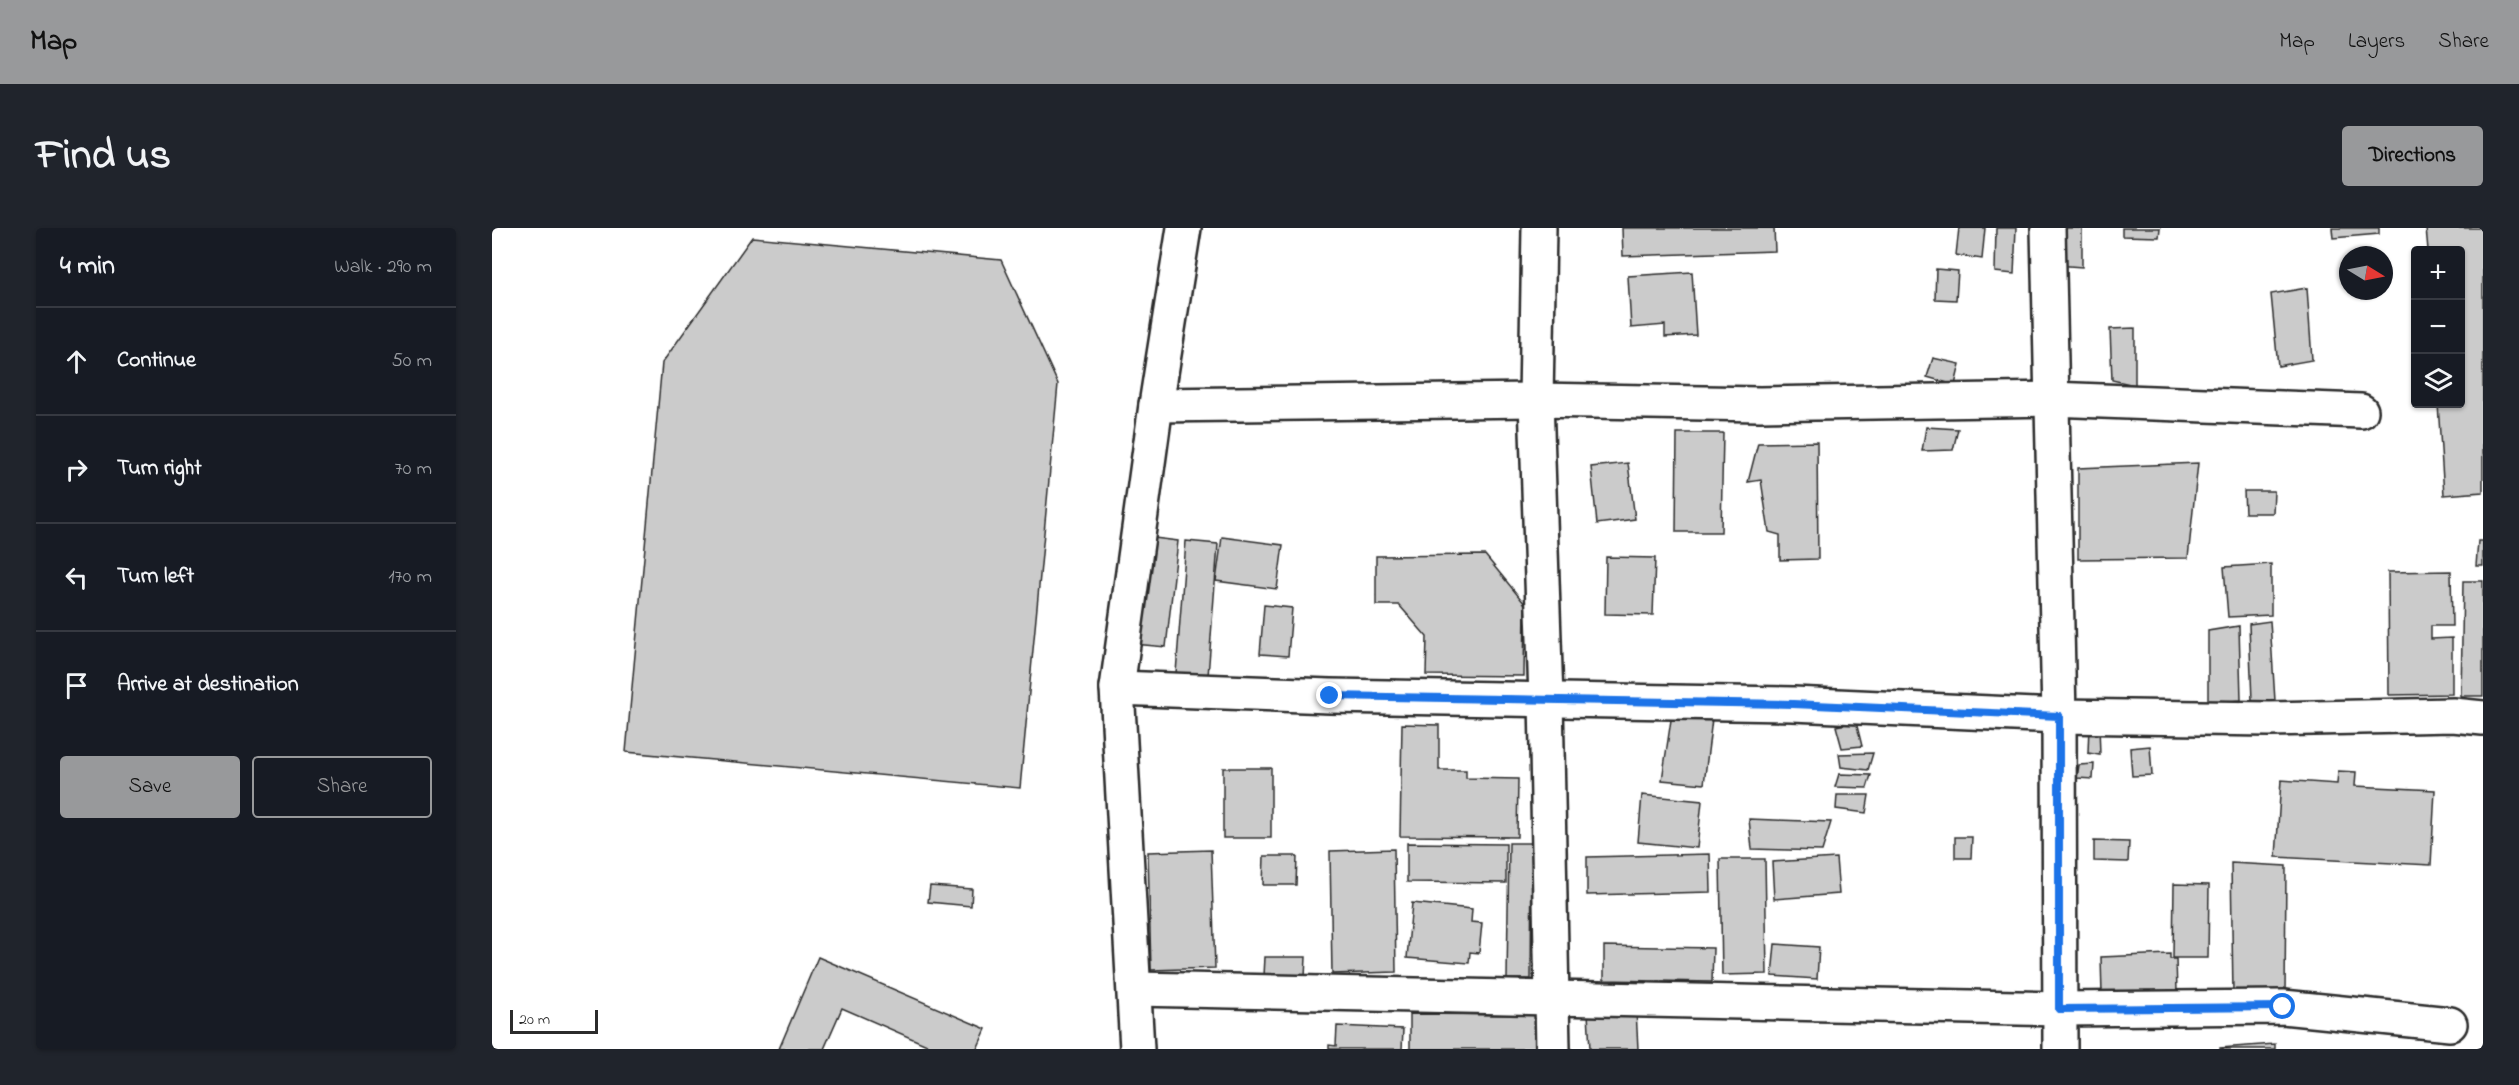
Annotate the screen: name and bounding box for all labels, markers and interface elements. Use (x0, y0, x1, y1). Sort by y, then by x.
text: Map (30, 22, 77, 63)
text: Map (2279, 27, 2315, 57)
text: Layers (2348, 27, 2405, 57)
text: Share (2438, 27, 2489, 57)
text: Find us (36, 126, 171, 187)
button: Directions (2342, 126, 2483, 186)
north arrow (2339, 246, 2393, 300)
map controls (2411, 246, 2465, 408)
button: + (2411, 246, 2465, 300)
text: 4 min (60, 248, 115, 286)
text: Walk · 290 m (334, 253, 432, 282)
button: − (2411, 300, 2465, 354)
icon: ahead (60, 345, 93, 378)
text: Continue (117, 345, 196, 377)
text: 50 m (391, 347, 432, 376)
button: layers (2411, 354, 2465, 408)
icon: right (60, 453, 93, 486)
text: Turn right (117, 453, 202, 485)
text: 70 m (395, 455, 432, 484)
icon: left (60, 561, 93, 594)
text: Turn left (117, 561, 194, 593)
text: 170 m (388, 563, 432, 592)
icon: arrive (60, 669, 93, 702)
text: Arrive at destination (117, 669, 299, 701)
route end (1316, 682, 1342, 708)
button: Save (60, 756, 240, 818)
button: Share (252, 756, 432, 818)
route start (2269, 993, 2295, 1019)
scale bar (510, 1007, 598, 1034)
text: 20 m (519, 1008, 550, 1032)

